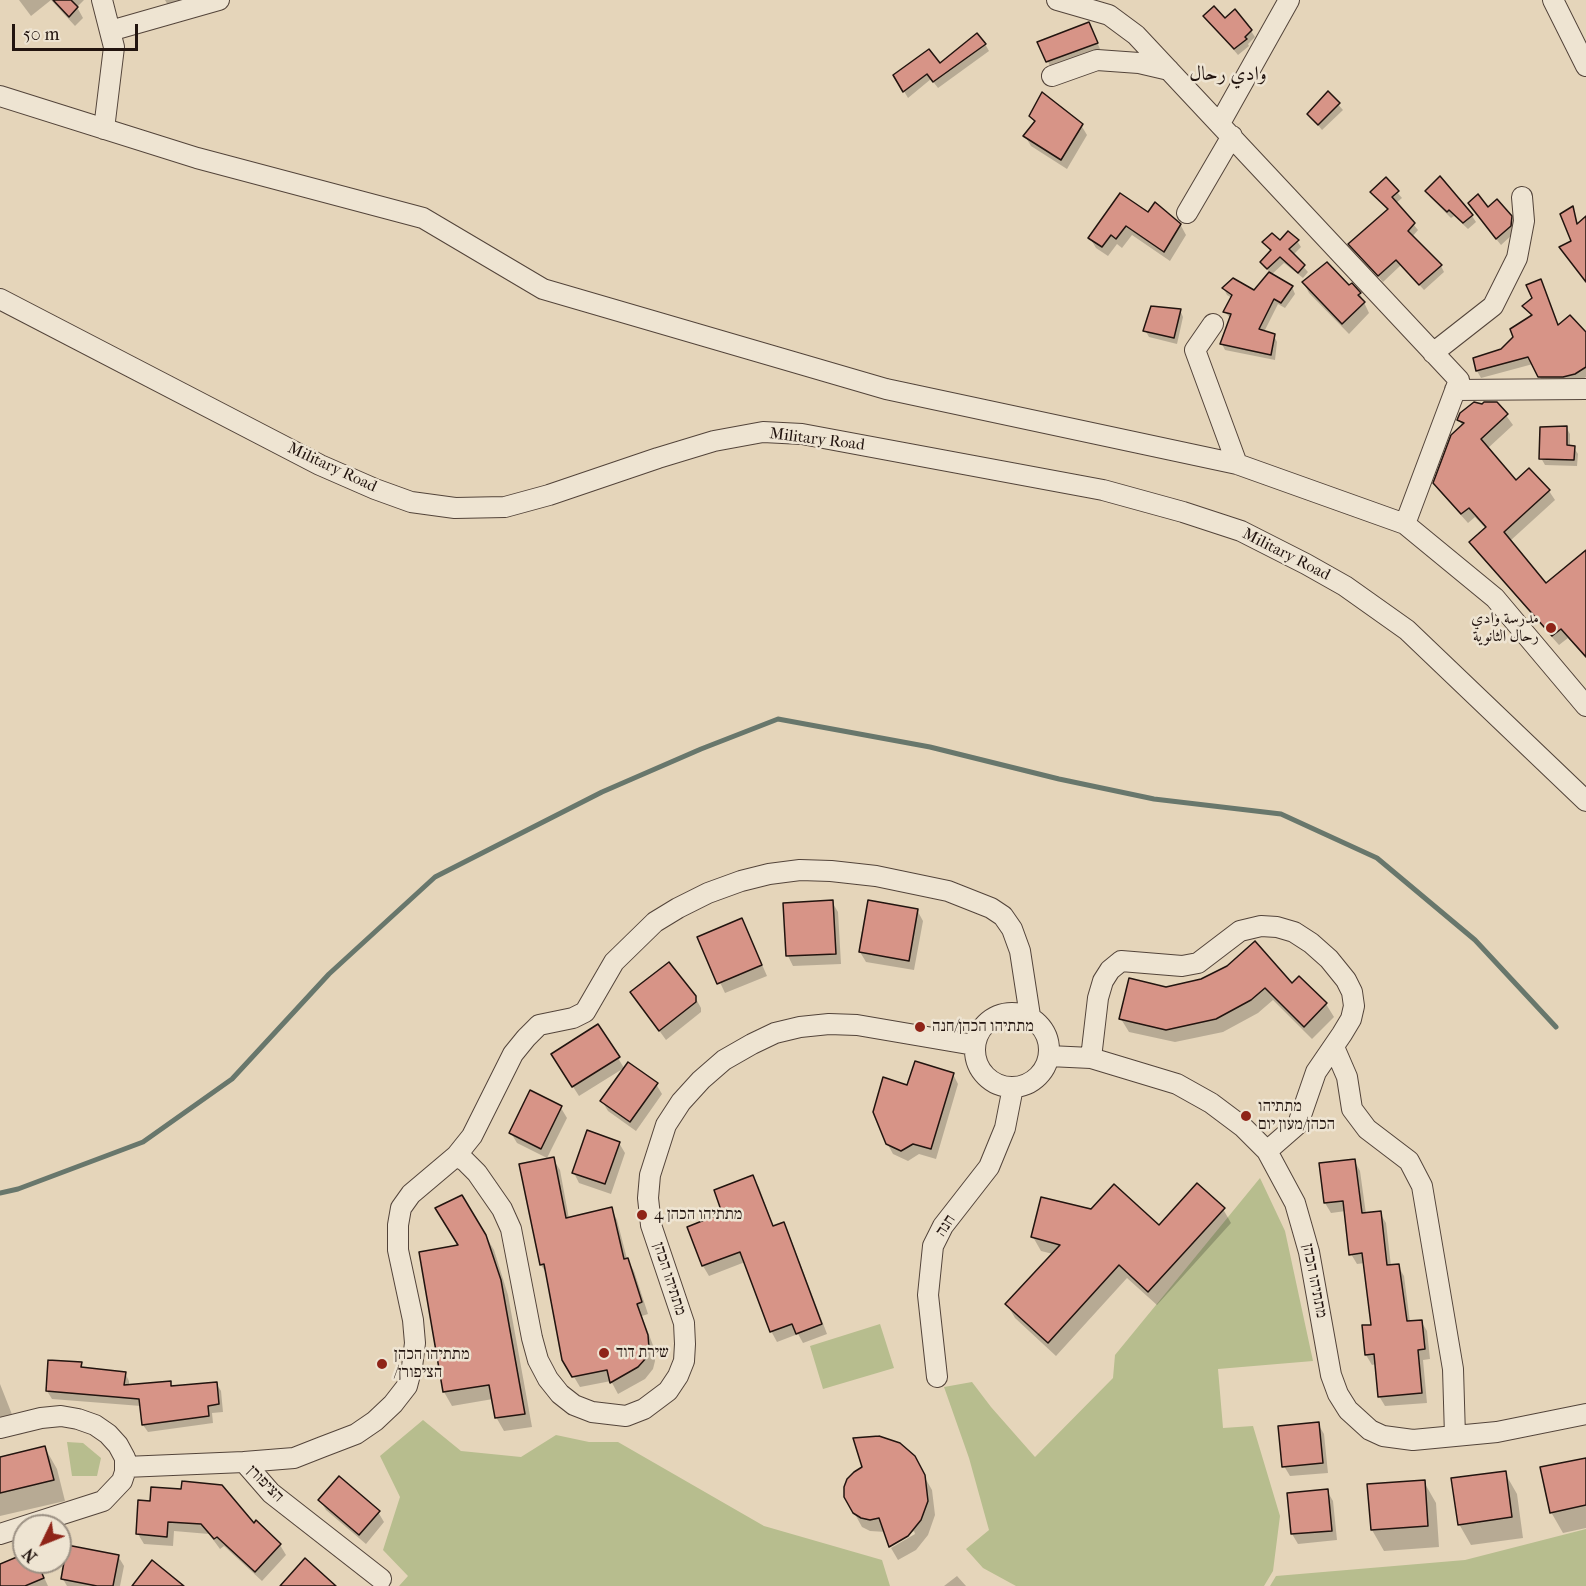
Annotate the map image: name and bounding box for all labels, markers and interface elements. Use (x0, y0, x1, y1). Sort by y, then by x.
scale bar (15, 12, 141, 50)
text: 50 m (23, 24, 59, 45)
district label: وادي رحال (1189, 63, 1267, 87)
street label: Military Road (768, 425, 866, 455)
street label: Military Road (284, 439, 380, 497)
street label: Military Road (1239, 525, 1333, 585)
place label: مدرسة وادي رحال الثانوية (1471, 609, 1539, 647)
marker: مدرسة وادي رحال الثانوية (1544, 621, 1558, 635)
place label: מתתיהו הכהן/חנה (932, 1017, 1034, 1037)
marker: מתתיהו הכהן/חנה (913, 1020, 927, 1034)
place label: מתתיהו הכהן/מעון יום (1258, 1097, 1335, 1135)
marker: מתתיהו הכהן/מעון יום (1239, 1109, 1253, 1123)
place label: מתתיהו הכהן 4 (654, 1205, 742, 1225)
marker: מתתיהו הכהן 4 (635, 1208, 649, 1222)
street label: חנה (932, 1211, 960, 1241)
street label: מתתיהו הכהן (648, 1240, 690, 1318)
street label: מתתיהו הכהן (1297, 1242, 1331, 1320)
place label: שירת דוד (616, 1343, 669, 1363)
place label: מתתיהו הכהן /הציפורן (394, 1345, 469, 1383)
marker: שירת דוד (597, 1346, 611, 1360)
marker: מתתיהו הכהן /הציפורן (375, 1357, 389, 1371)
street label: הציפורן (243, 1462, 287, 1506)
north arrow (12, 1514, 72, 1574)
text: N (19, 1544, 41, 1566)

